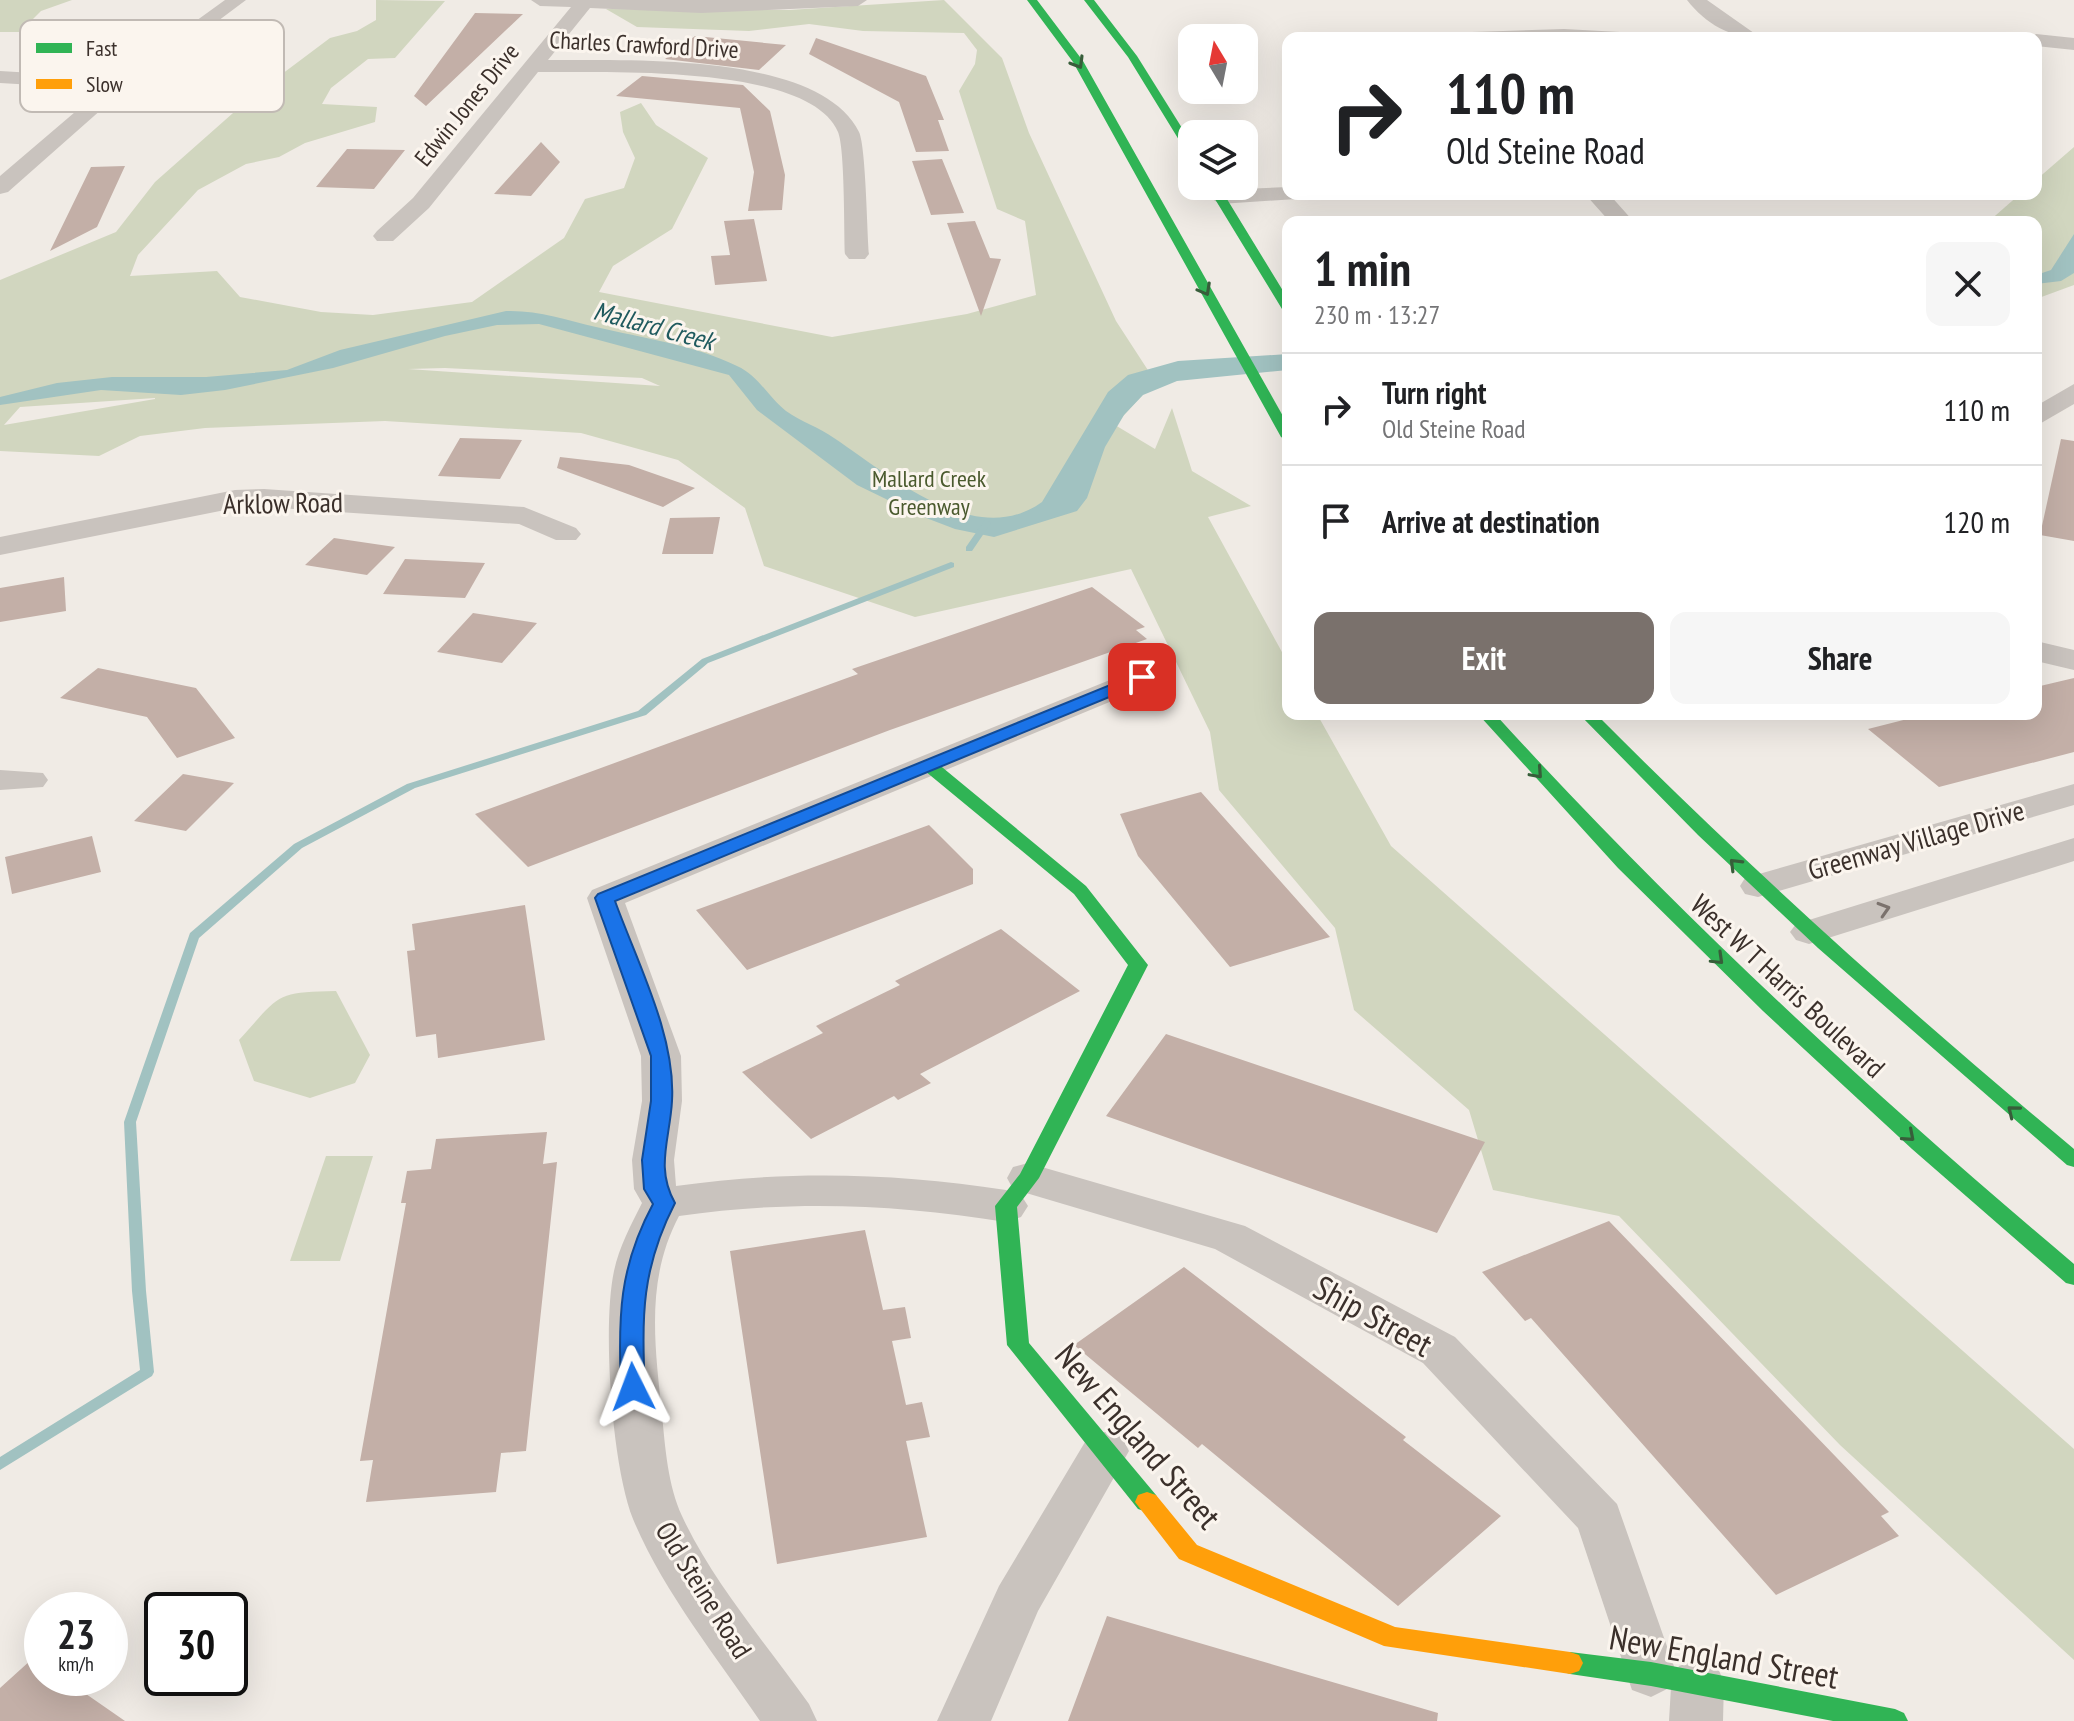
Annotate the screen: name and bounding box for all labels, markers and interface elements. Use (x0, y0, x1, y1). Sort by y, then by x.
legend (20, 20, 284, 112)
street label: Charles Crawford Drive (549, 24, 739, 65)
north arrow (1178, 24, 1258, 104)
map controls (1178, 24, 1258, 200)
text: Fast (86, 34, 117, 62)
street label: Edwin Jones Drive (408, 37, 526, 172)
one-way arrow (1068, 54, 1084, 69)
text: 110 m (1446, 57, 1575, 129)
icon: right (1314, 64, 1418, 168)
text: Slow (86, 70, 123, 98)
button: layers (1178, 120, 1258, 200)
text: Old Steine Road (1446, 127, 1645, 174)
text: 1 min (1314, 237, 1411, 299)
button: close (1926, 242, 2010, 326)
one-way arrow (1195, 281, 1211, 296)
water label: Mallard Creek (590, 294, 721, 358)
text: 230 m · 13:27 (1314, 298, 1440, 331)
text: Turn right (1382, 373, 1486, 412)
icon: right (1314, 387, 1358, 431)
text: 110 m (1944, 390, 2010, 429)
text: Old Steine Road (1382, 412, 1526, 445)
park label: Mallard Creek Greenway (872, 463, 987, 522)
street label: Arklow Road (223, 483, 343, 522)
icon: arrive (1314, 499, 1358, 543)
text: Arrive at destination (1382, 502, 1600, 541)
text: 120 m (1944, 502, 2010, 541)
button: Exit (1314, 612, 1654, 704)
button: Share (1670, 612, 2010, 704)
pin (1108, 643, 1176, 711)
icon: arrive (1120, 655, 1164, 699)
one-way arrow (1528, 763, 1542, 778)
street label: Greenway Village Drive (1804, 791, 2028, 888)
one-way arrow (1730, 859, 1744, 874)
street label: West W T Harris Boulevard (1683, 886, 1893, 1085)
one-way arrow (1876, 902, 1890, 918)
one-way arrow (1709, 950, 1723, 964)
one-way arrow (2008, 1106, 2023, 1121)
one-way arrow (1899, 1126, 1914, 1141)
street label: Ship Street (1306, 1265, 1441, 1366)
street label: New England Street (1046, 1333, 1232, 1538)
position arrow (591, 1345, 675, 1429)
street label: Old Steine Road (648, 1514, 761, 1665)
speed limit sign: 30 (144, 1592, 248, 1696)
text: 23 (57, 1608, 95, 1660)
street label: New England Street (1606, 1614, 1843, 1698)
text: km/h (58, 1651, 94, 1677)

